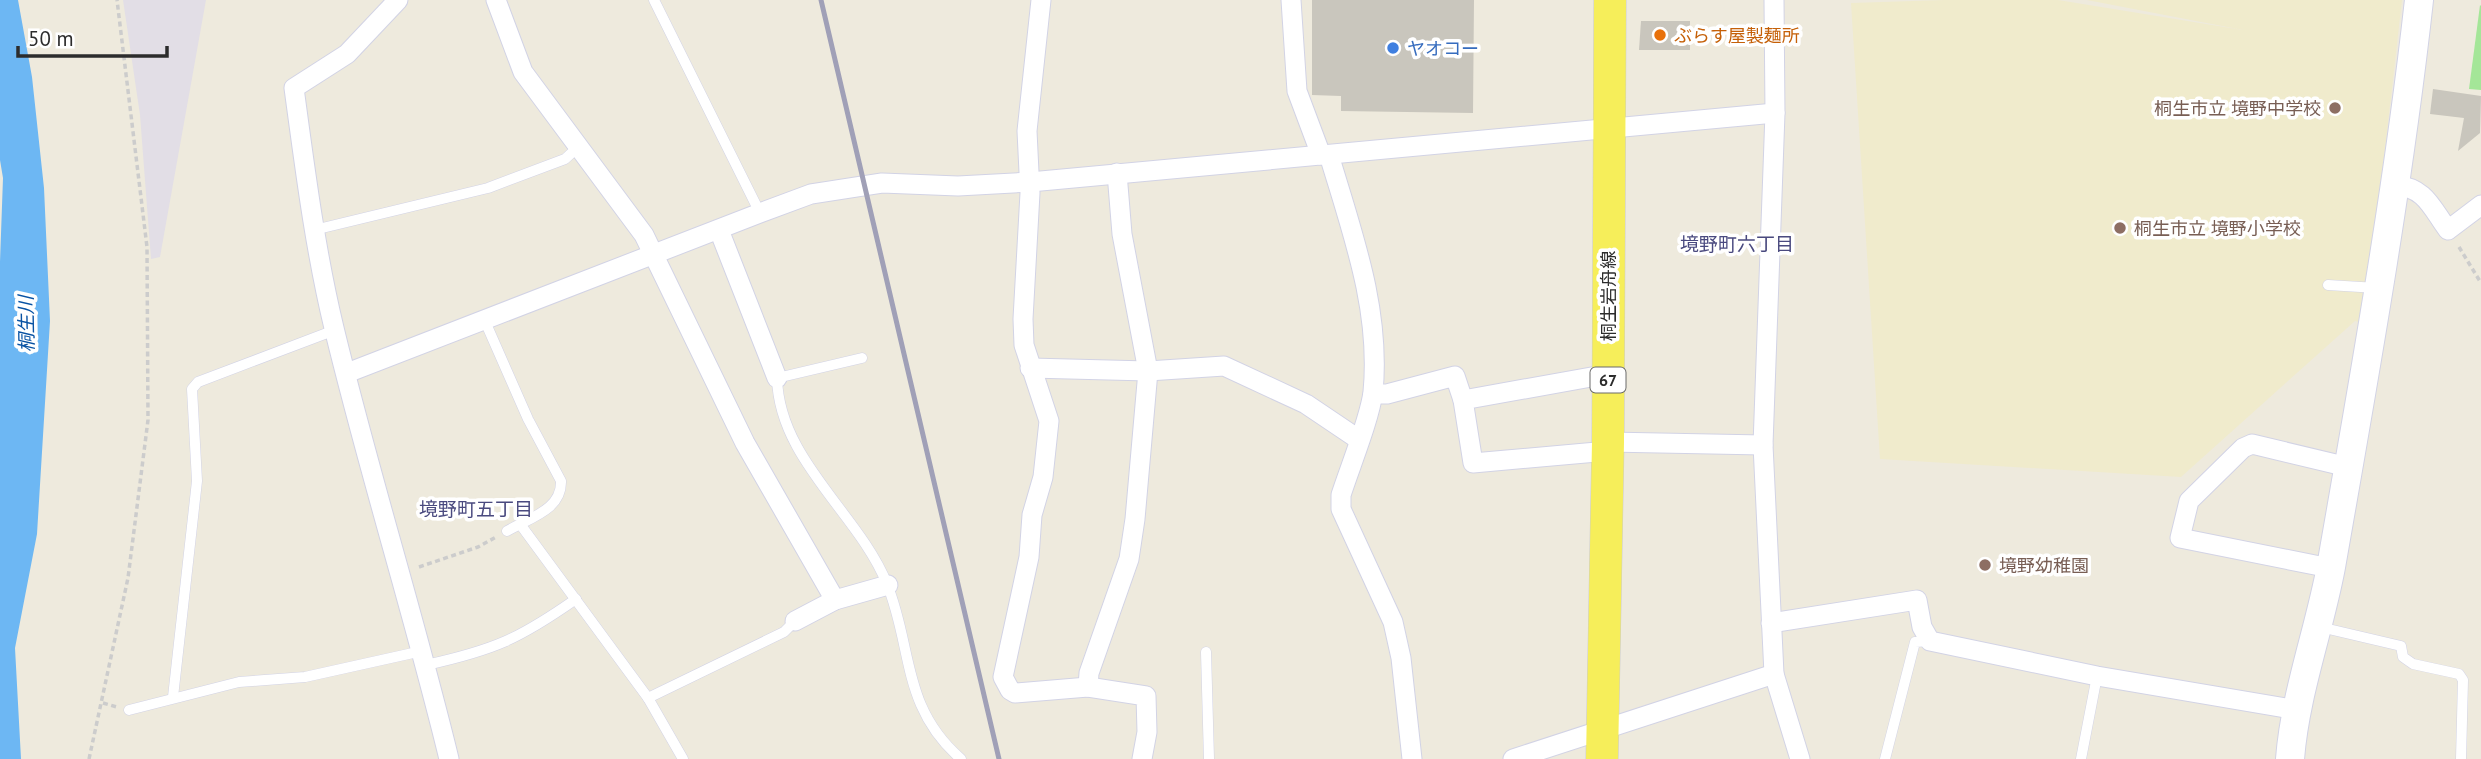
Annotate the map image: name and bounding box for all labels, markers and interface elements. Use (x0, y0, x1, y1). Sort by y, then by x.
scale bar (18, 14, 166, 58)
place label: ぶらす屋製麺所 (1674, 24, 1800, 47)
text: 50 m (28, 25, 74, 52)
marker: ぶらす屋製麺所 (1652, 27, 1668, 43)
place label: ヤオコー (1407, 37, 1479, 60)
marker: ヤオコー (1385, 40, 1401, 56)
place label: 桐生市立 境野中学校 (2154, 97, 2321, 120)
marker: 桐生市立 境野中学校 (2327, 100, 2343, 116)
place label: 桐生市立 境野小学校 (2134, 217, 2301, 240)
marker: 桐生市立 境野小学校 (2112, 220, 2128, 236)
district label: 境野町六丁目 (1680, 232, 1794, 256)
street label: 桐生岩舟線 (1597, 251, 1620, 341)
water label: 桐生川 (13, 293, 38, 353)
road number: 67 (1590, 368, 1626, 392)
district label: 境野町五丁目 (419, 497, 533, 521)
place label: 境野幼稚園 (1999, 554, 2089, 577)
marker: 境野幼稚園 (1977, 557, 1993, 573)

